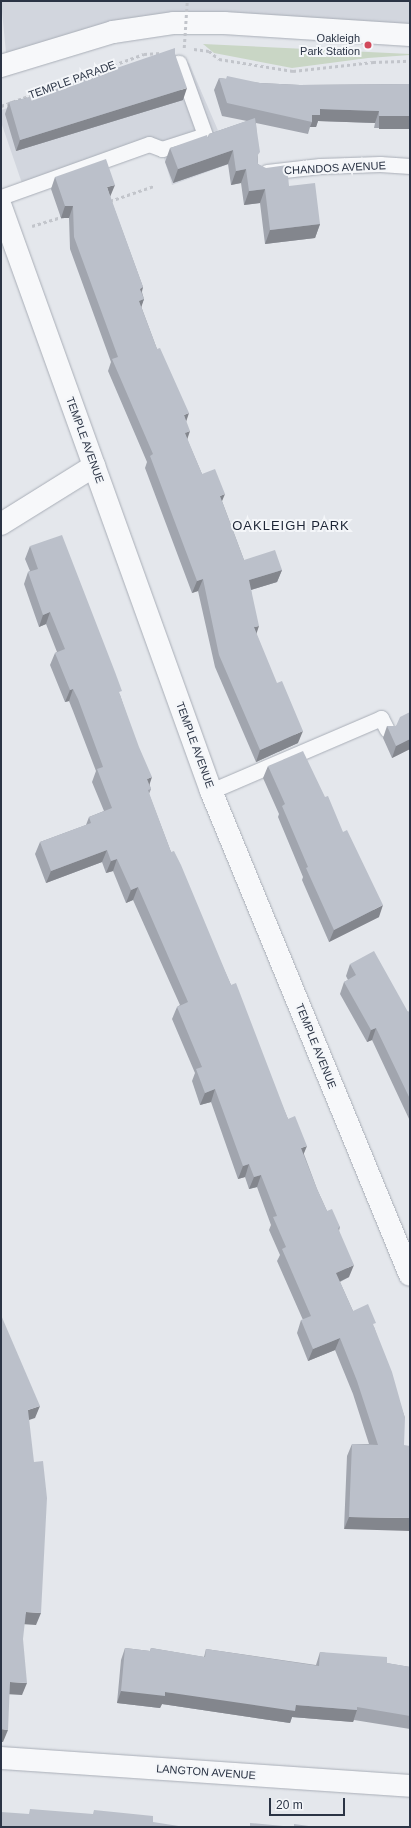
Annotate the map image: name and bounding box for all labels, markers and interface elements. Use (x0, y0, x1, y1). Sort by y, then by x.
place label: Oakleigh Park Station (300, 32, 360, 58)
marker: Oakleigh Park Station (363, 40, 373, 50)
street label: TEMPLE PARADE (27, 58, 117, 102)
street label: CHANDOS AVENUE (283, 159, 387, 177)
street label: TEMPLE AVENUE (63, 395, 107, 485)
district label: OAKLEIGH PARK (232, 518, 350, 534)
street label: TEMPLE AVENUE (173, 700, 217, 790)
street label: TEMPLE AVENUE (293, 1001, 339, 1091)
street label: LANGTON AVENUE (155, 1762, 257, 1782)
scale bar (271, 1790, 347, 1816)
text: 20 m (276, 1798, 303, 1812)

